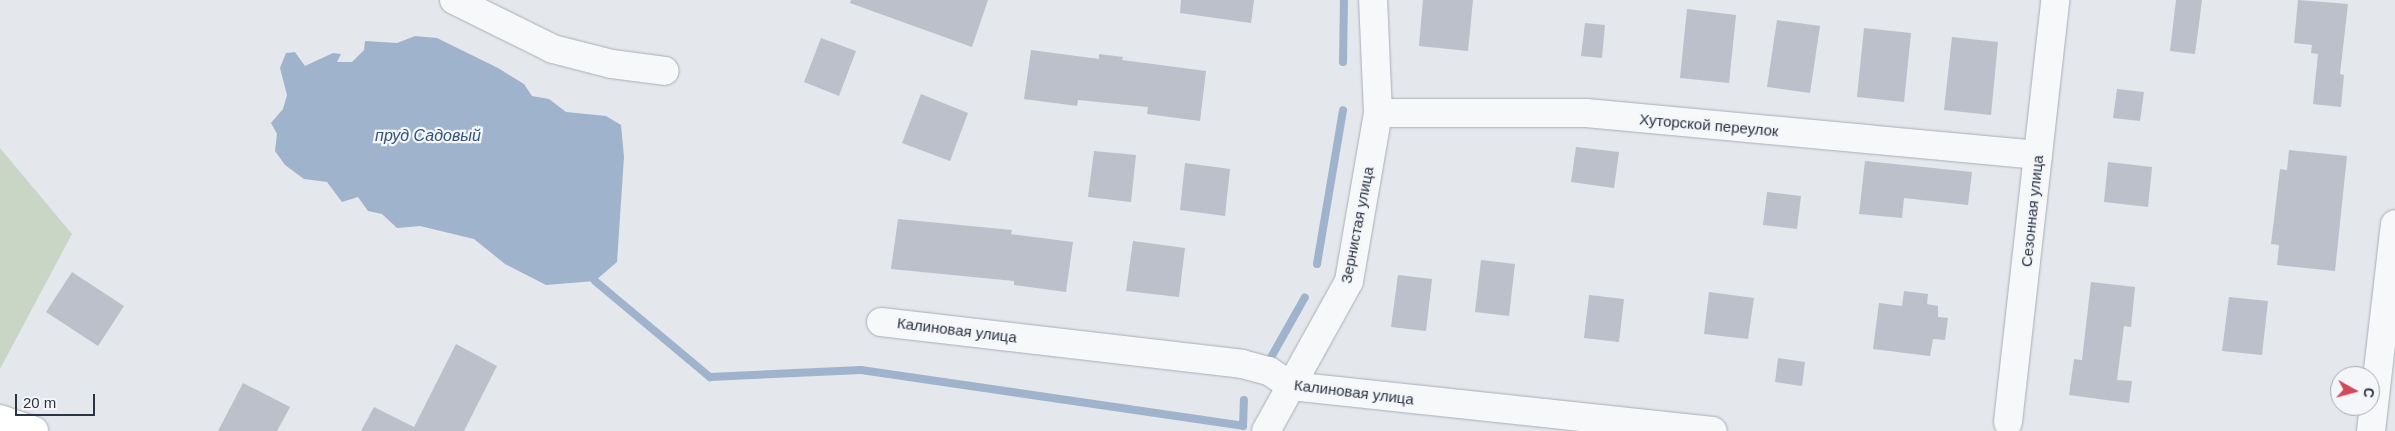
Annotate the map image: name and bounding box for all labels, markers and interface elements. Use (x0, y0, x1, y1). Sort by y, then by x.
street label: Хуторской переулок (1639, 110, 1779, 140)
water label: пруд Садовый (375, 126, 481, 146)
street label: Сезонная улица (2017, 154, 2047, 268)
street label: Зернистая улица (1337, 165, 1377, 285)
street label: Калиновая улица (896, 314, 1018, 346)
north arrow (2330, 366, 2380, 416)
street label: Калиновая улица (1293, 376, 1415, 408)
scale bar (18, 384, 98, 416)
text: С (2360, 387, 2377, 399)
text: 20 m (23, 394, 56, 411)

